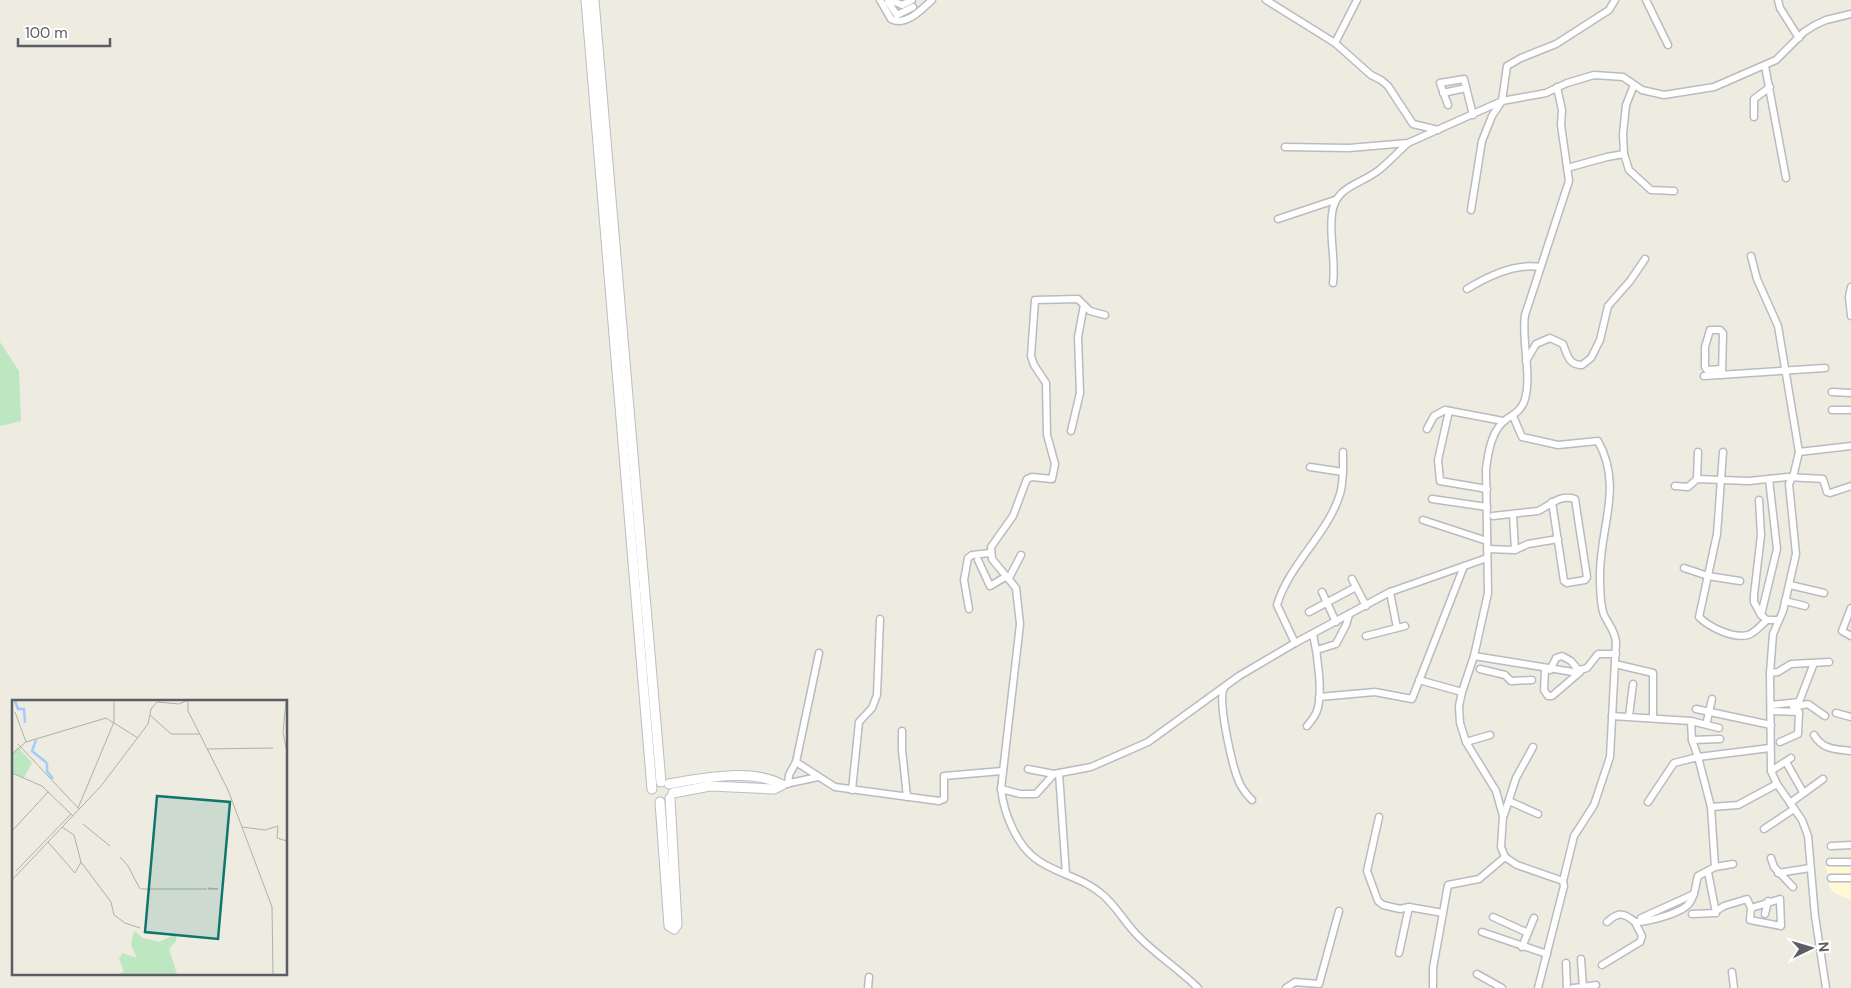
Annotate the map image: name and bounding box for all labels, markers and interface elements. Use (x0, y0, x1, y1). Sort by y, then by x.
scale bar (18, 15, 110, 47)
text: 100 m (25, 23, 68, 43)
inset map (12, 700, 288, 976)
north arrow (1786, 923, 1836, 973)
text: N (1815, 941, 1833, 953)

